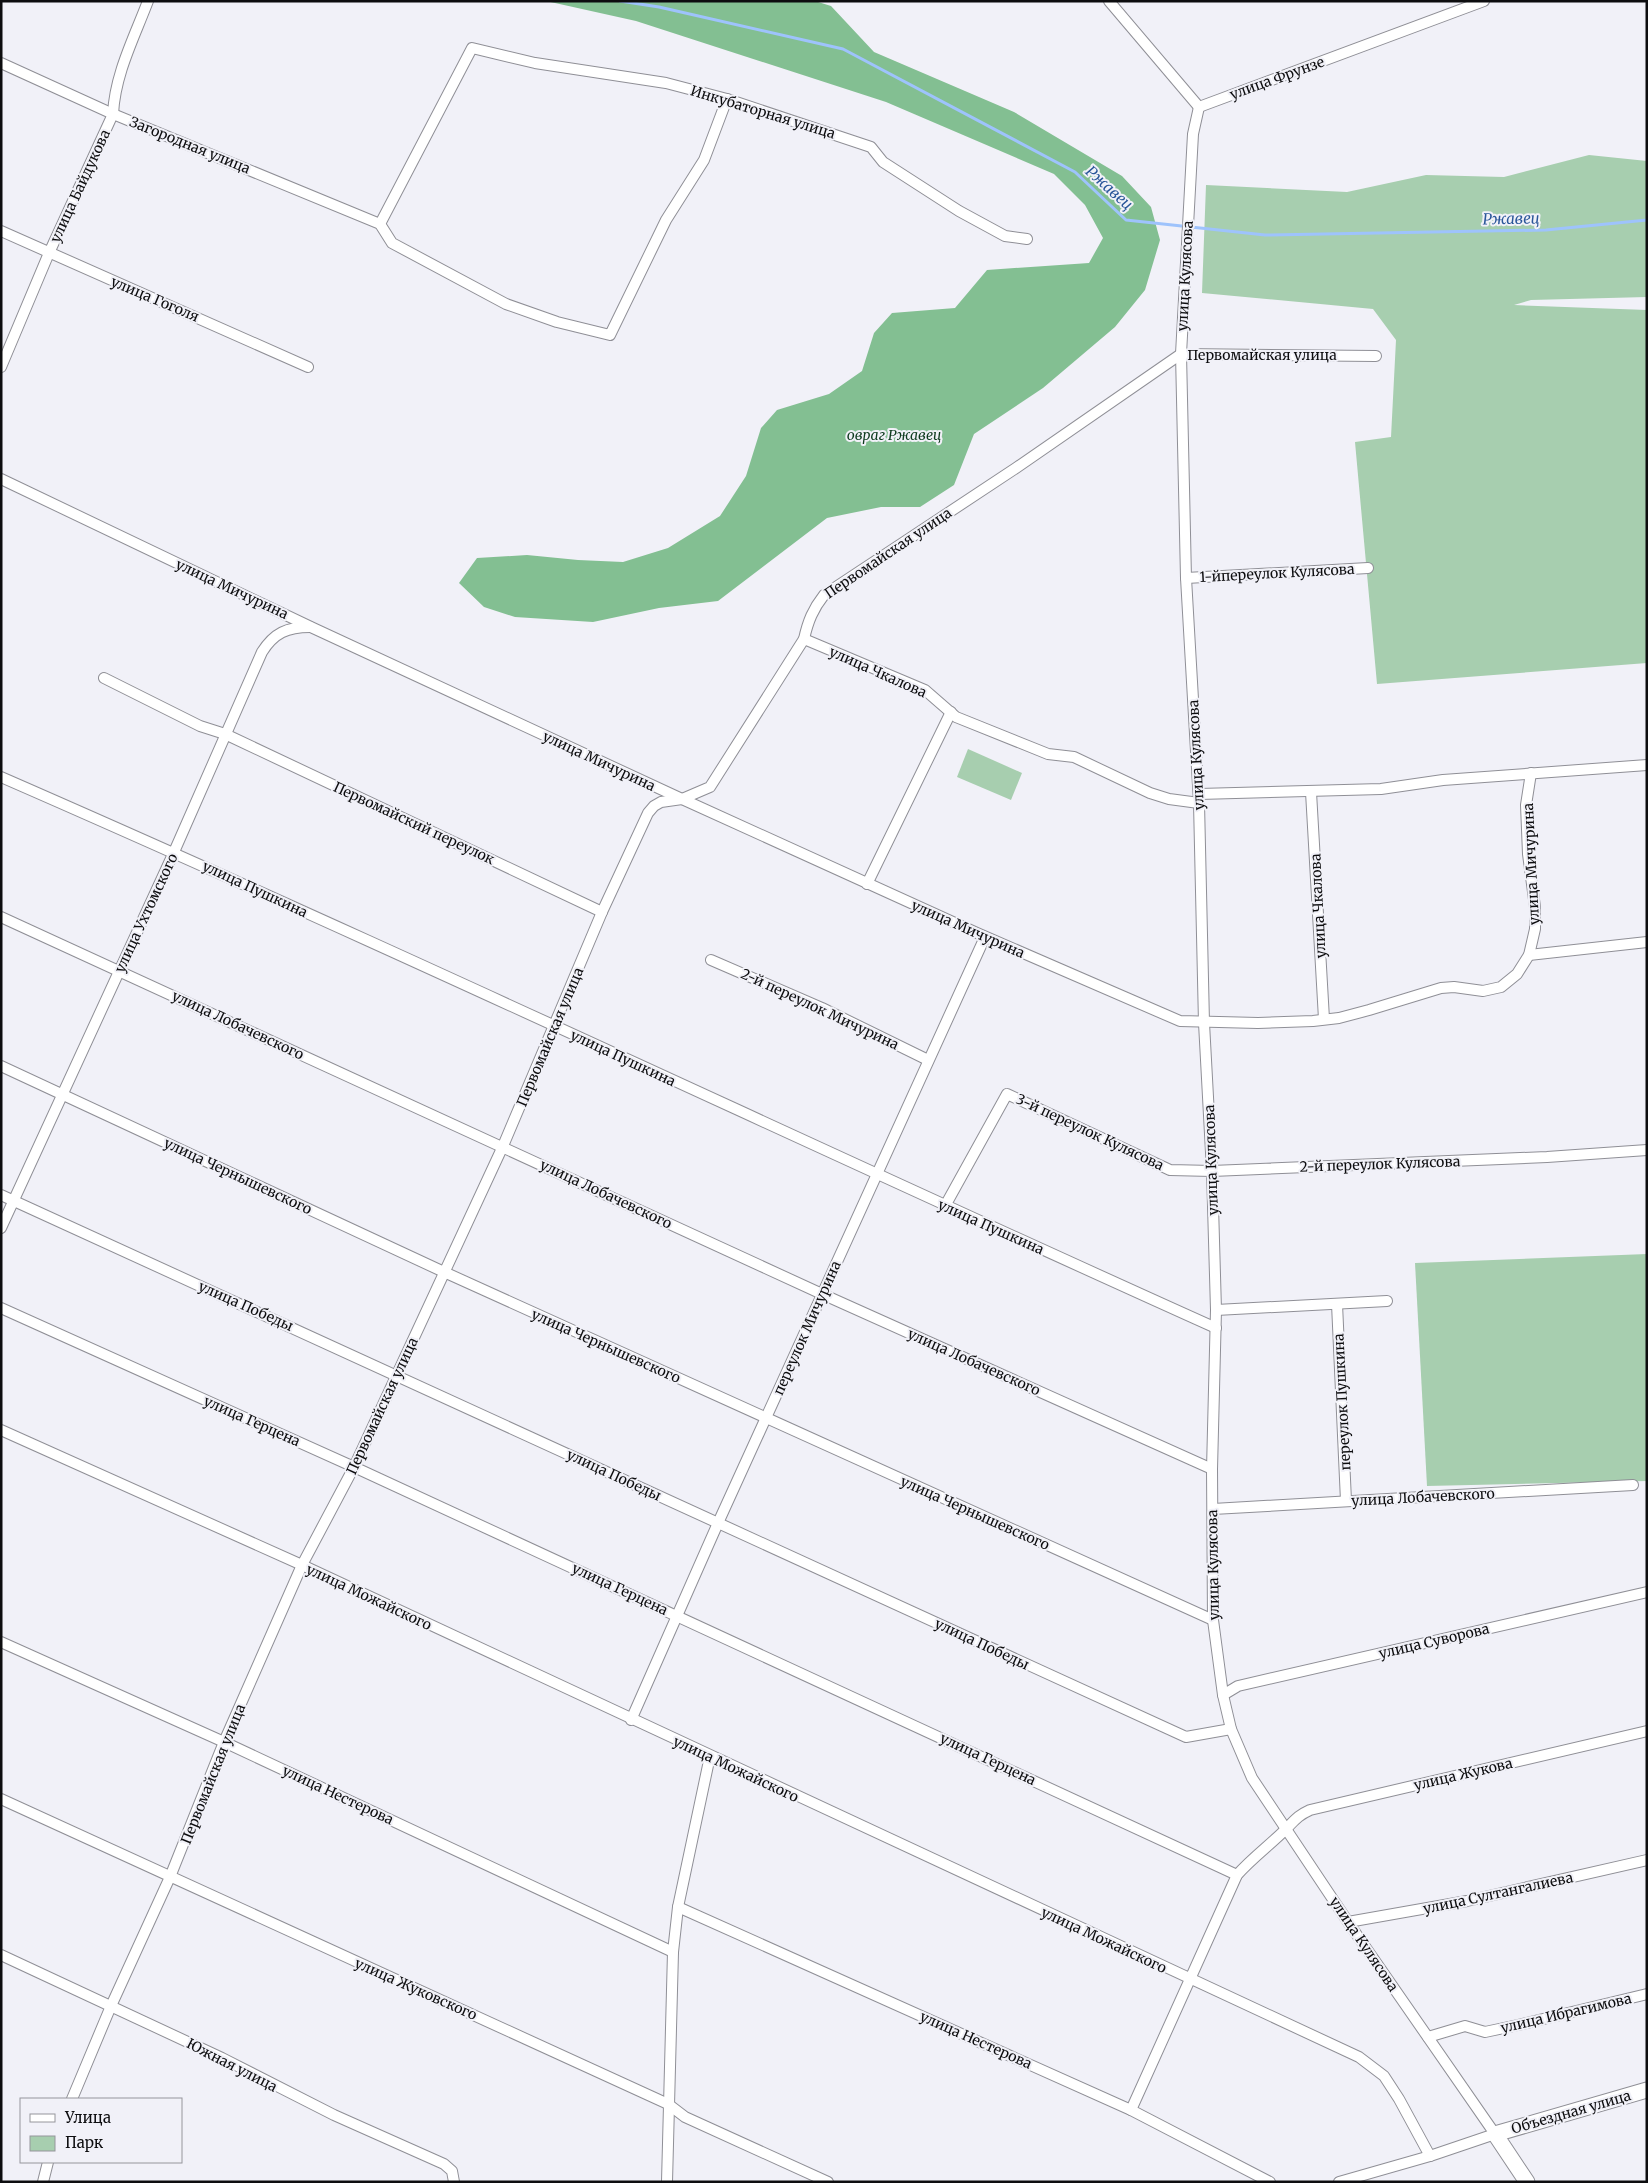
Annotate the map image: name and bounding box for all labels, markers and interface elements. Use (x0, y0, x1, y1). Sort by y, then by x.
street label: улица Фрунзе (1227, 53, 1327, 103)
street label: Инкубаторная улица (688, 81, 838, 143)
street label: Загородная улица (127, 113, 253, 178)
street label: улица Байдукова (46, 126, 114, 245)
water label: Ржавец (1082, 162, 1137, 214)
water label: Ржавец (1482, 209, 1540, 228)
street label: улица Кулясова (1173, 220, 1197, 332)
street label: улица Гоголя (108, 272, 202, 326)
street label: Первомайская улица (1187, 346, 1337, 364)
park label: овраг Ржавец (847, 426, 941, 444)
street label: Первомайская улица (821, 503, 955, 602)
street label: улица Мичурина (173, 555, 292, 623)
street label: 1-йпереулок Кулясова (1199, 560, 1356, 586)
street label: улица Чкалова (826, 642, 930, 702)
street label: улица Кулясова (1184, 699, 1208, 811)
street label: улица Мичурина (540, 727, 659, 795)
street label: Первомайский переулок (331, 778, 498, 868)
street label: улица Мичурина (1519, 802, 1543, 925)
street label: улица Ухтомского (110, 851, 182, 975)
street label: улица Чкалова (1306, 853, 1330, 959)
street label: улица Пушкина (200, 857, 311, 921)
street label: улица Мичурина (909, 896, 1028, 962)
street label: Первомайская улица (513, 964, 588, 1109)
street label: 2-й переулок Мичурина (738, 964, 902, 1054)
street label: улица Лобачевского (169, 987, 307, 1063)
street label: улица Пушкина (568, 1026, 679, 1090)
street label: 3-й переулок Кулясова (1013, 1090, 1167, 1174)
street label: улица Кулясова (1200, 1104, 1222, 1216)
street label: улица Чернышевского (161, 1134, 315, 1218)
street label: 2-й переулок Кулясова (1299, 1152, 1461, 1176)
street label: улица Лобачевского (537, 1156, 675, 1232)
street label: улица Пушкина (935, 1196, 1047, 1259)
street label: переулок Мичурина (769, 1258, 845, 1398)
street label: улица Победы (196, 1277, 296, 1335)
street label: улица Чернышевского (529, 1305, 683, 1387)
street label: улица Лобачевского (905, 1325, 1043, 1399)
street label: переулок Пушкина (1329, 1333, 1355, 1471)
street label: Первомайская улица (342, 1334, 422, 1478)
street label: улица Герцена (201, 1392, 304, 1451)
street label: улица Победы (564, 1445, 664, 1505)
street label: улица Чернышевского (898, 1472, 1052, 1554)
street label: улица Лобачевского (1351, 1484, 1495, 1510)
street label: улица Кулясова (1203, 1509, 1223, 1621)
street label: улица Герцена (569, 1559, 671, 1619)
street label: улица Можайского (303, 1560, 435, 1634)
street label: улица Победы (932, 1614, 1032, 1674)
street label: улица Суворова (1377, 1619, 1492, 1662)
street label: Первомайская улица (177, 1701, 250, 1847)
street label: улица Герцена (937, 1729, 1039, 1789)
street label: улица Можайского (670, 1732, 802, 1806)
street label: улица Жукова (1412, 1754, 1515, 1794)
street label: улица Нестерова (279, 1761, 397, 1829)
street label: улица Султангалиева (1421, 1868, 1575, 1918)
street label: улица Кулясова (1326, 1893, 1403, 1995)
street label: улица Можайского (1038, 1903, 1170, 1977)
street label: улица Жуковского (352, 1954, 480, 2024)
street label: улица Ибрагимова (1499, 1989, 1634, 2037)
street label: улица Нестерова (917, 2007, 1035, 2073)
street label: Южная улица (184, 2034, 281, 2096)
street label: Объездная улица (1509, 2086, 1633, 2138)
legend (20, 2098, 182, 2163)
text: Улица (64, 2108, 111, 2127)
text: Парк (65, 2133, 104, 2152)

